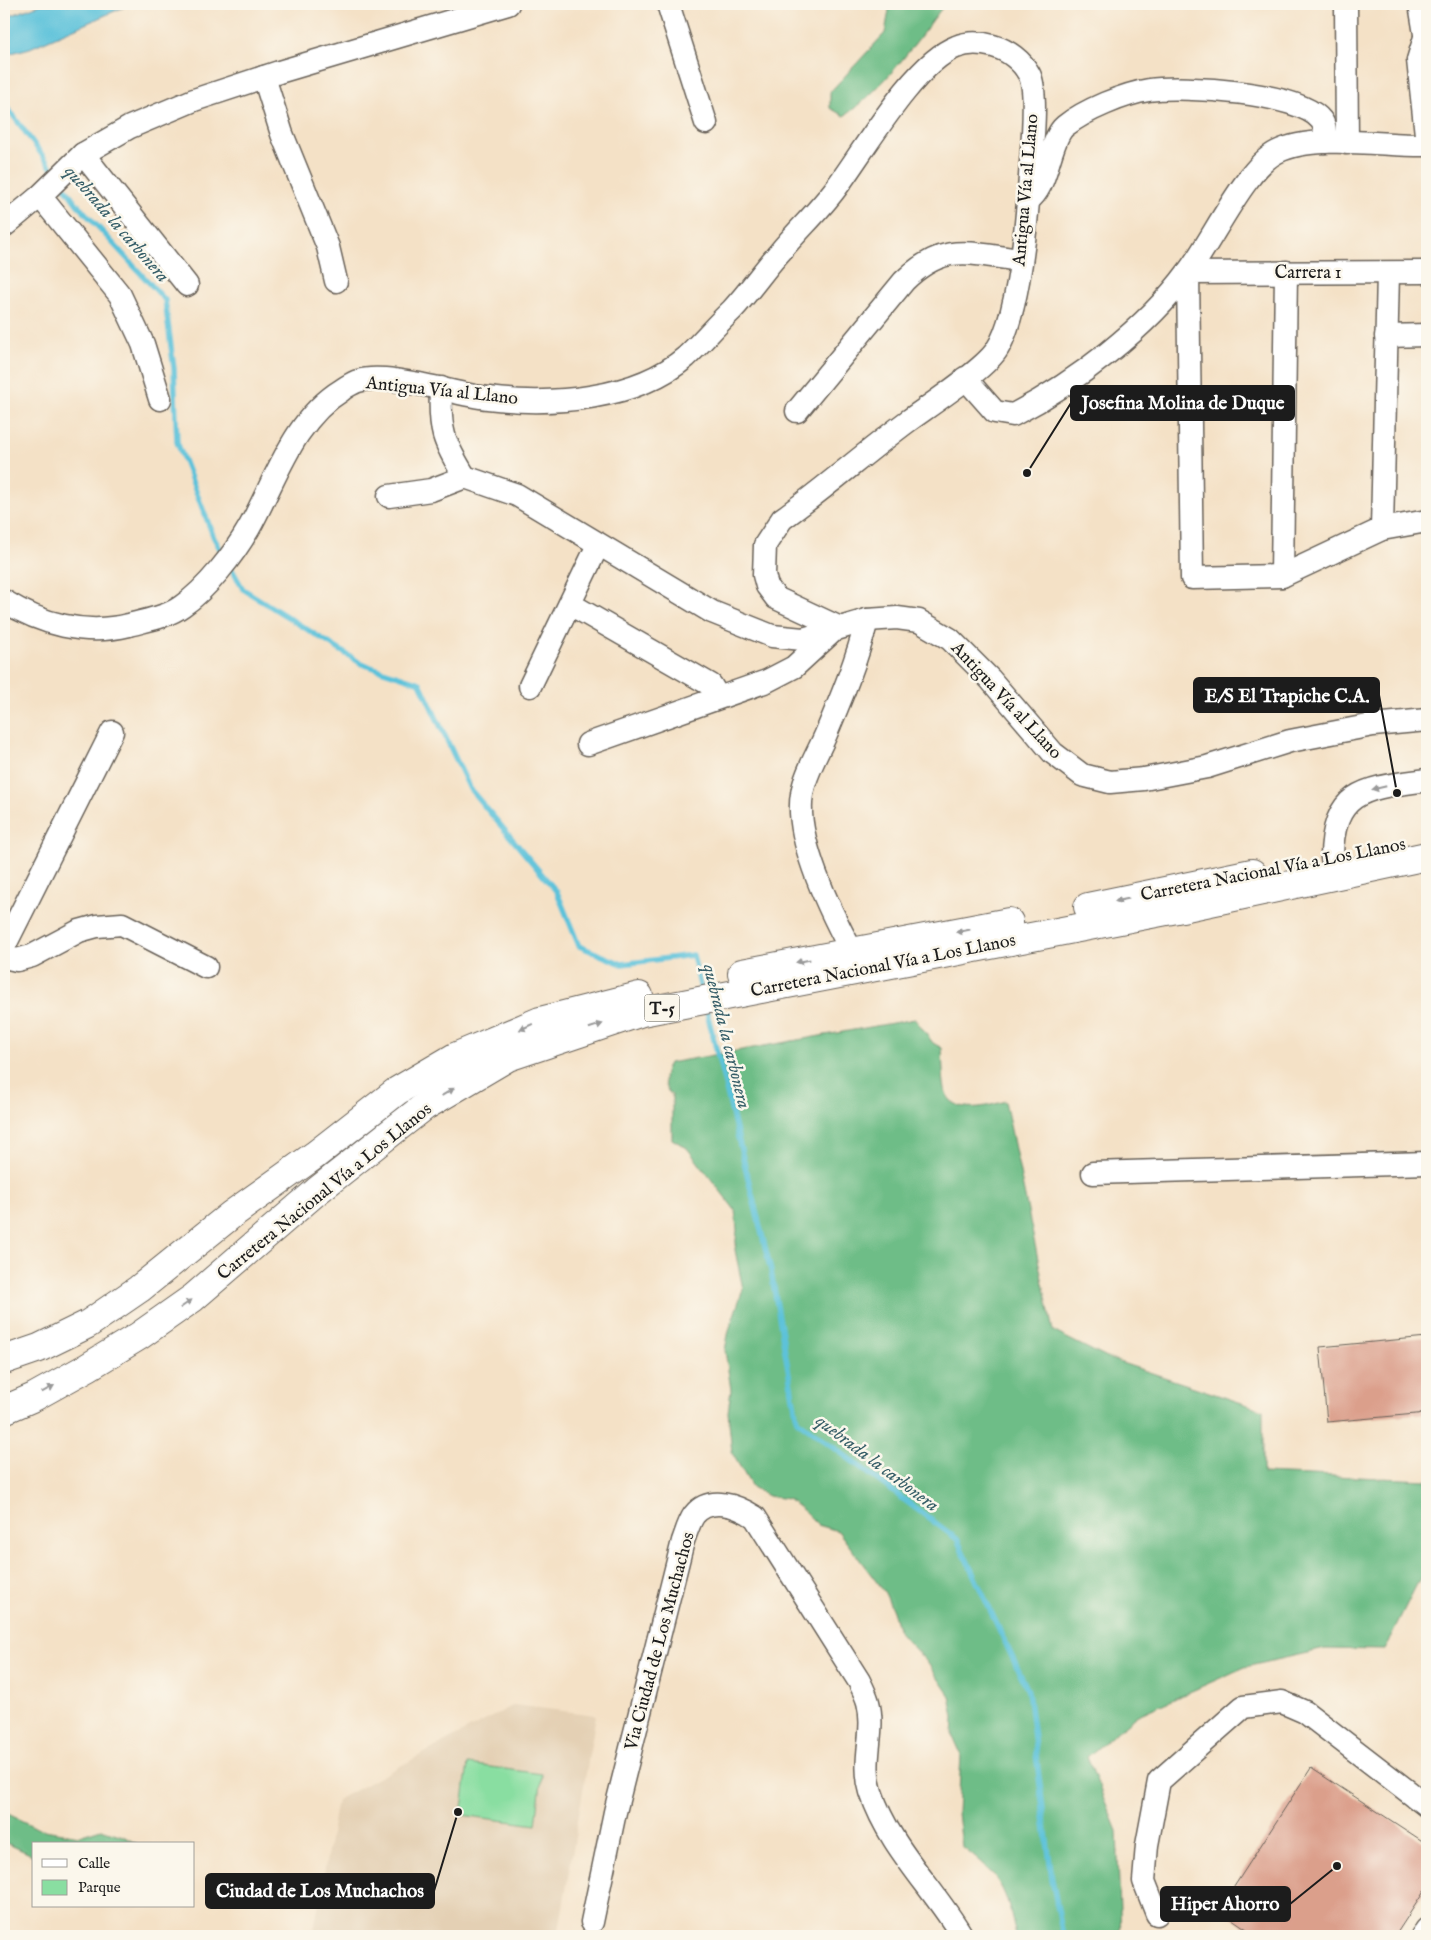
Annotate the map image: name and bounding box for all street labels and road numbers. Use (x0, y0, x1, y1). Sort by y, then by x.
street label: Antigua Vía al Llano (1008, 113, 1045, 268)
street label: Carrera 1 (1274, 262, 1342, 285)
street label: Antigua Vía al Llano (364, 372, 519, 411)
street label: Antigua Vía al Llano (945, 637, 1067, 765)
street label: Carretera Nacional Vía a Los Llanos (1139, 833, 1408, 907)
street label: Carretera Nacional Vía a Los Llanos (749, 929, 1018, 1003)
road number: T-5 (644, 994, 680, 1021)
street label: Carretera Nacional Vía a Los Llanos (213, 1098, 437, 1286)
street label: Via Ciudad de Los Muchachos (620, 1530, 701, 1754)

